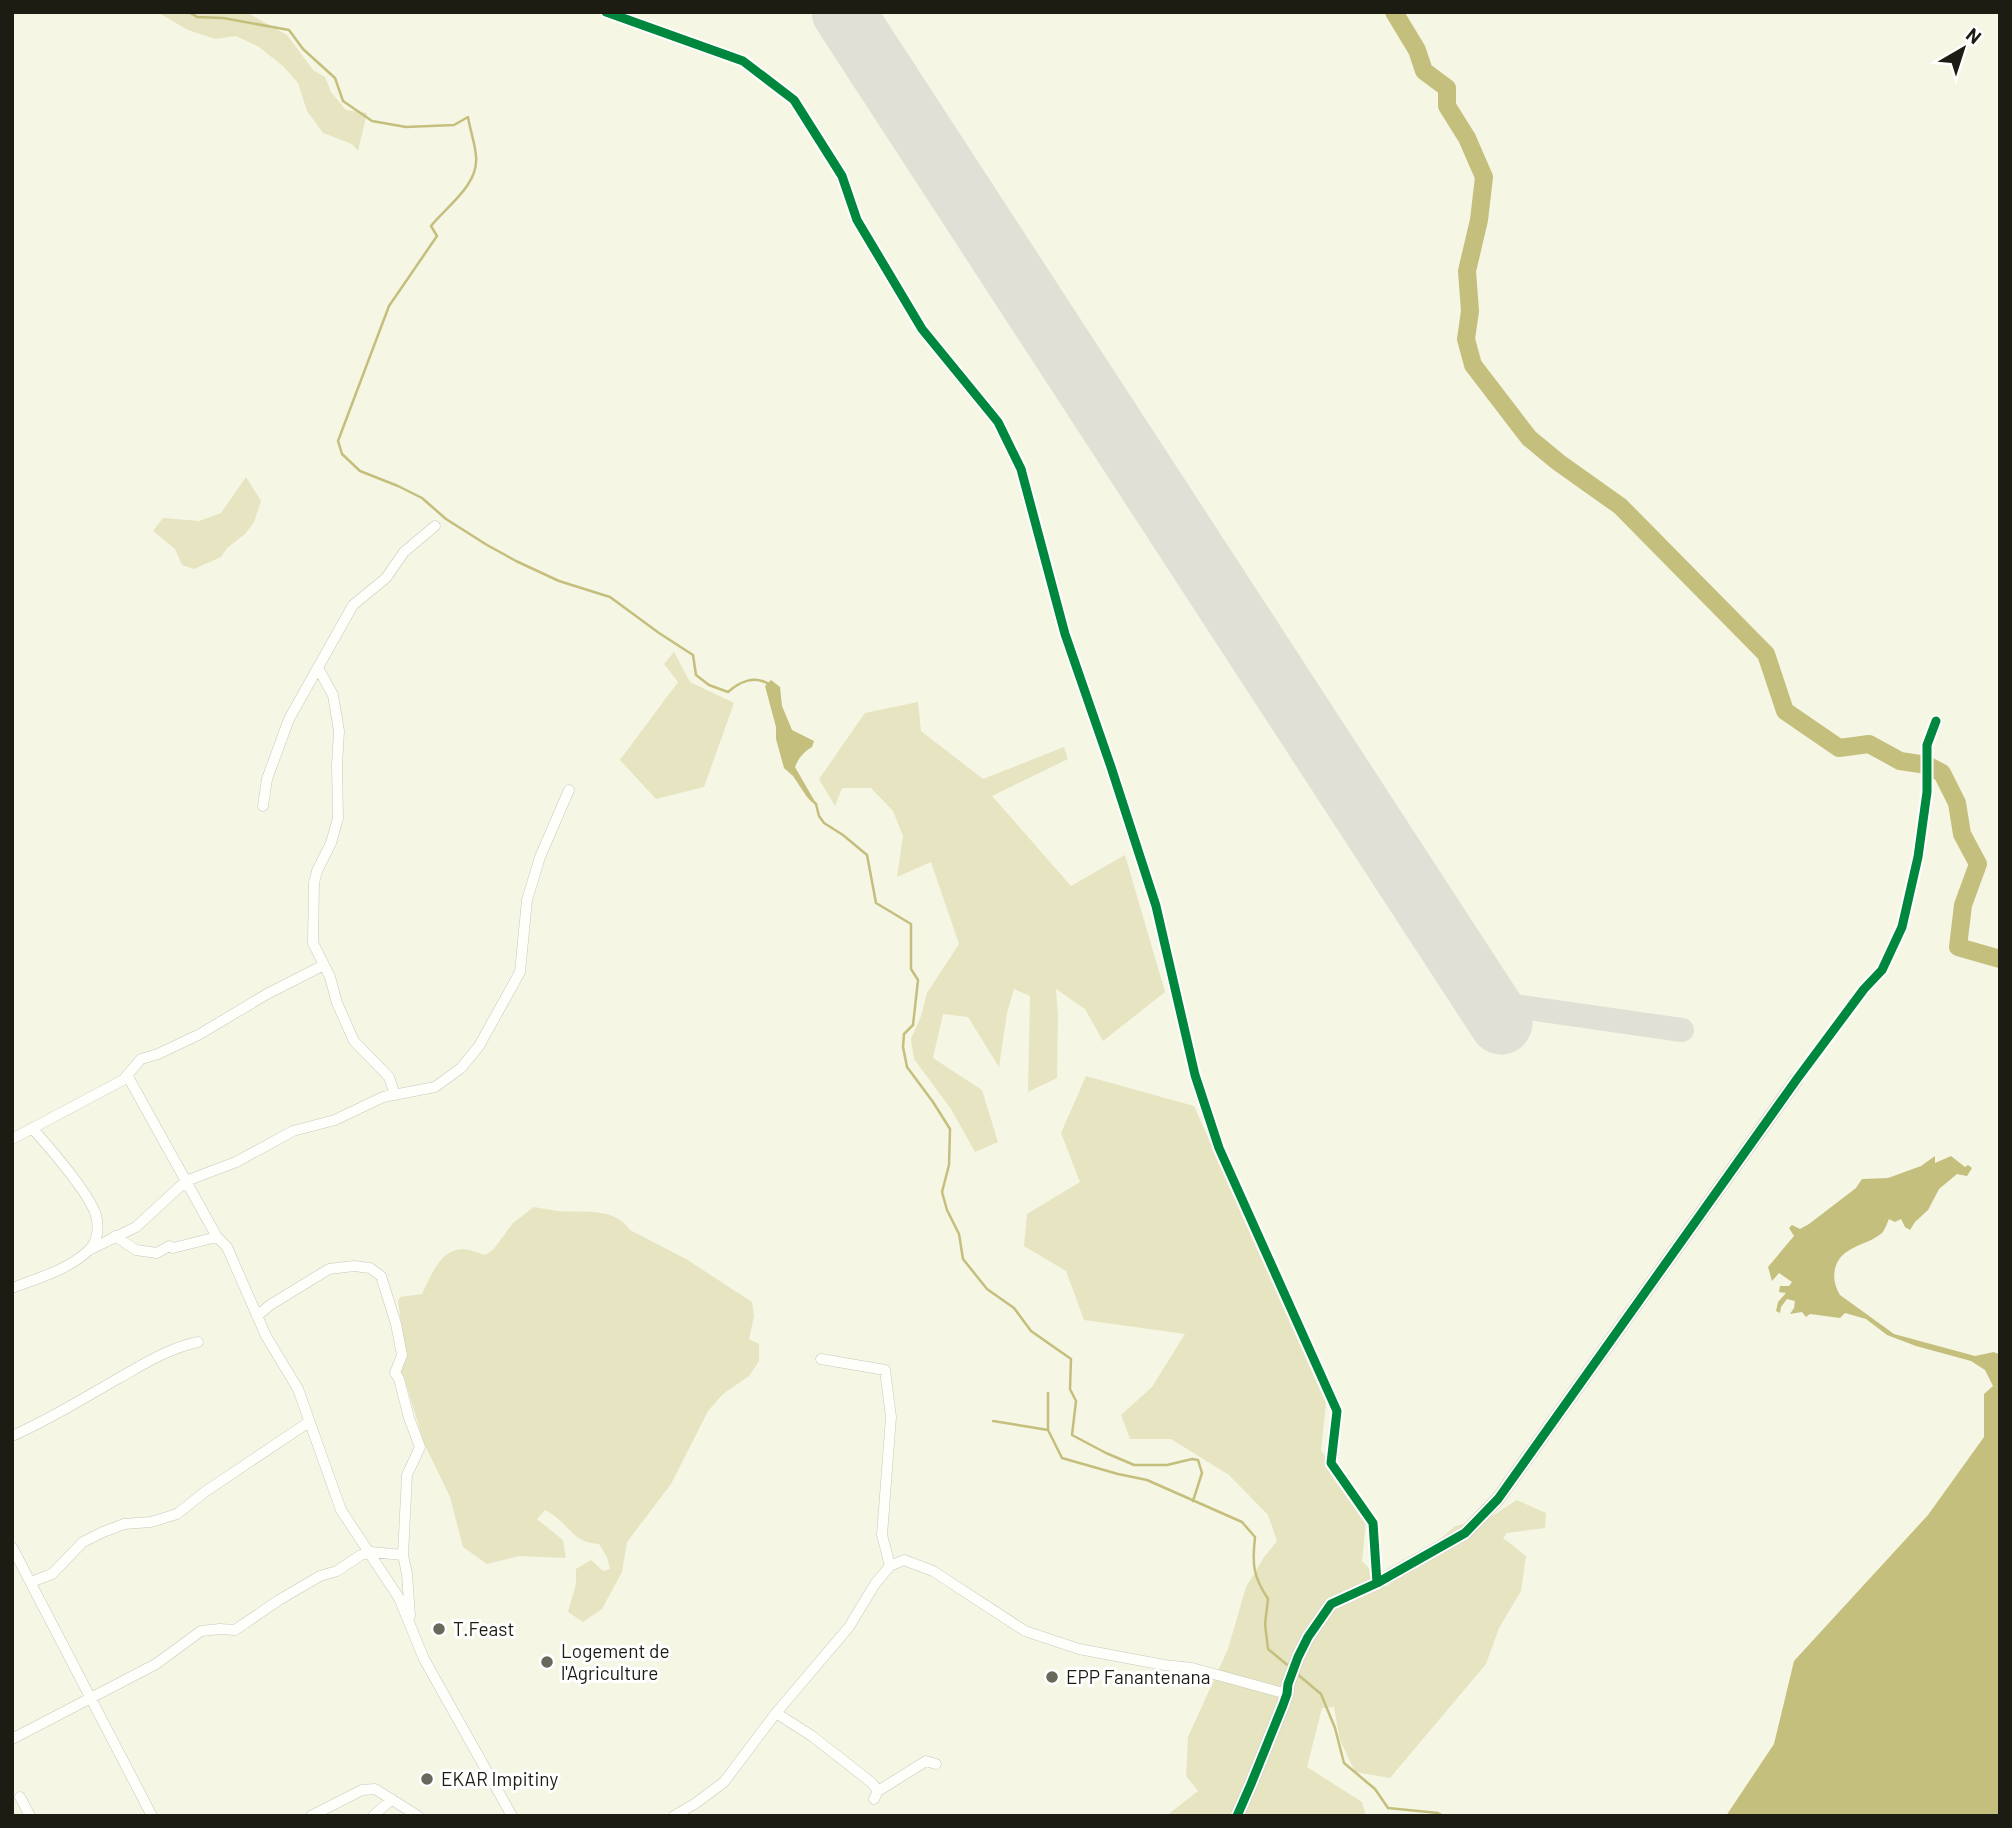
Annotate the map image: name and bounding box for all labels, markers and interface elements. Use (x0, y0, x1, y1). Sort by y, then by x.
north arrow (1928, 14, 1998, 84)
text: N (1962, 22, 1986, 48)
place label: T.Feast (453, 1617, 514, 1640)
marker: T.Feast (431, 1621, 447, 1637)
place label: Logement de l'Agriculture (561, 1639, 670, 1684)
marker: Logement de l'Agriculture (539, 1654, 555, 1670)
place label: EPP Fanantenana (1066, 1665, 1211, 1688)
marker: EPP Fanantenana (1044, 1669, 1060, 1685)
place label: EKAR Impitiny (441, 1767, 558, 1790)
marker: EKAR Impitiny (419, 1771, 435, 1787)

